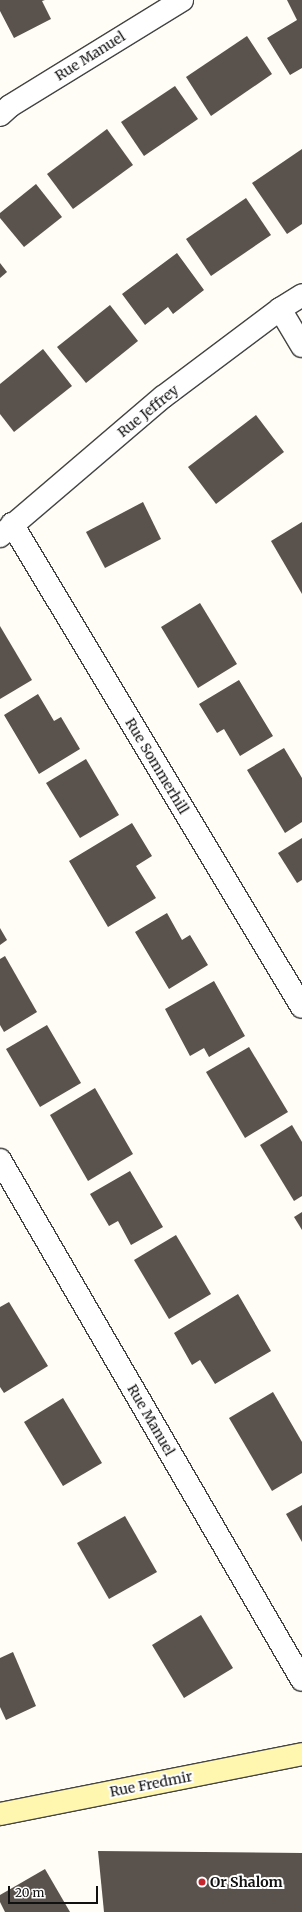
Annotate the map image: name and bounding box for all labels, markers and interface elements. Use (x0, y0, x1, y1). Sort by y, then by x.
street label: Rue Manuel (52, 28, 128, 84)
street label: Rue Jeffrey (114, 381, 182, 441)
street label: Rue Sommerhill (122, 715, 192, 817)
street label: Rue Manuel (124, 1381, 178, 1459)
street label: Rue Fredmir (108, 1768, 194, 1800)
place label: Or Shalom (210, 1874, 283, 1890)
marker: Or Shalom (197, 1877, 207, 1887)
scale bar (10, 1878, 100, 1904)
text: 20 m (15, 1885, 44, 1900)

